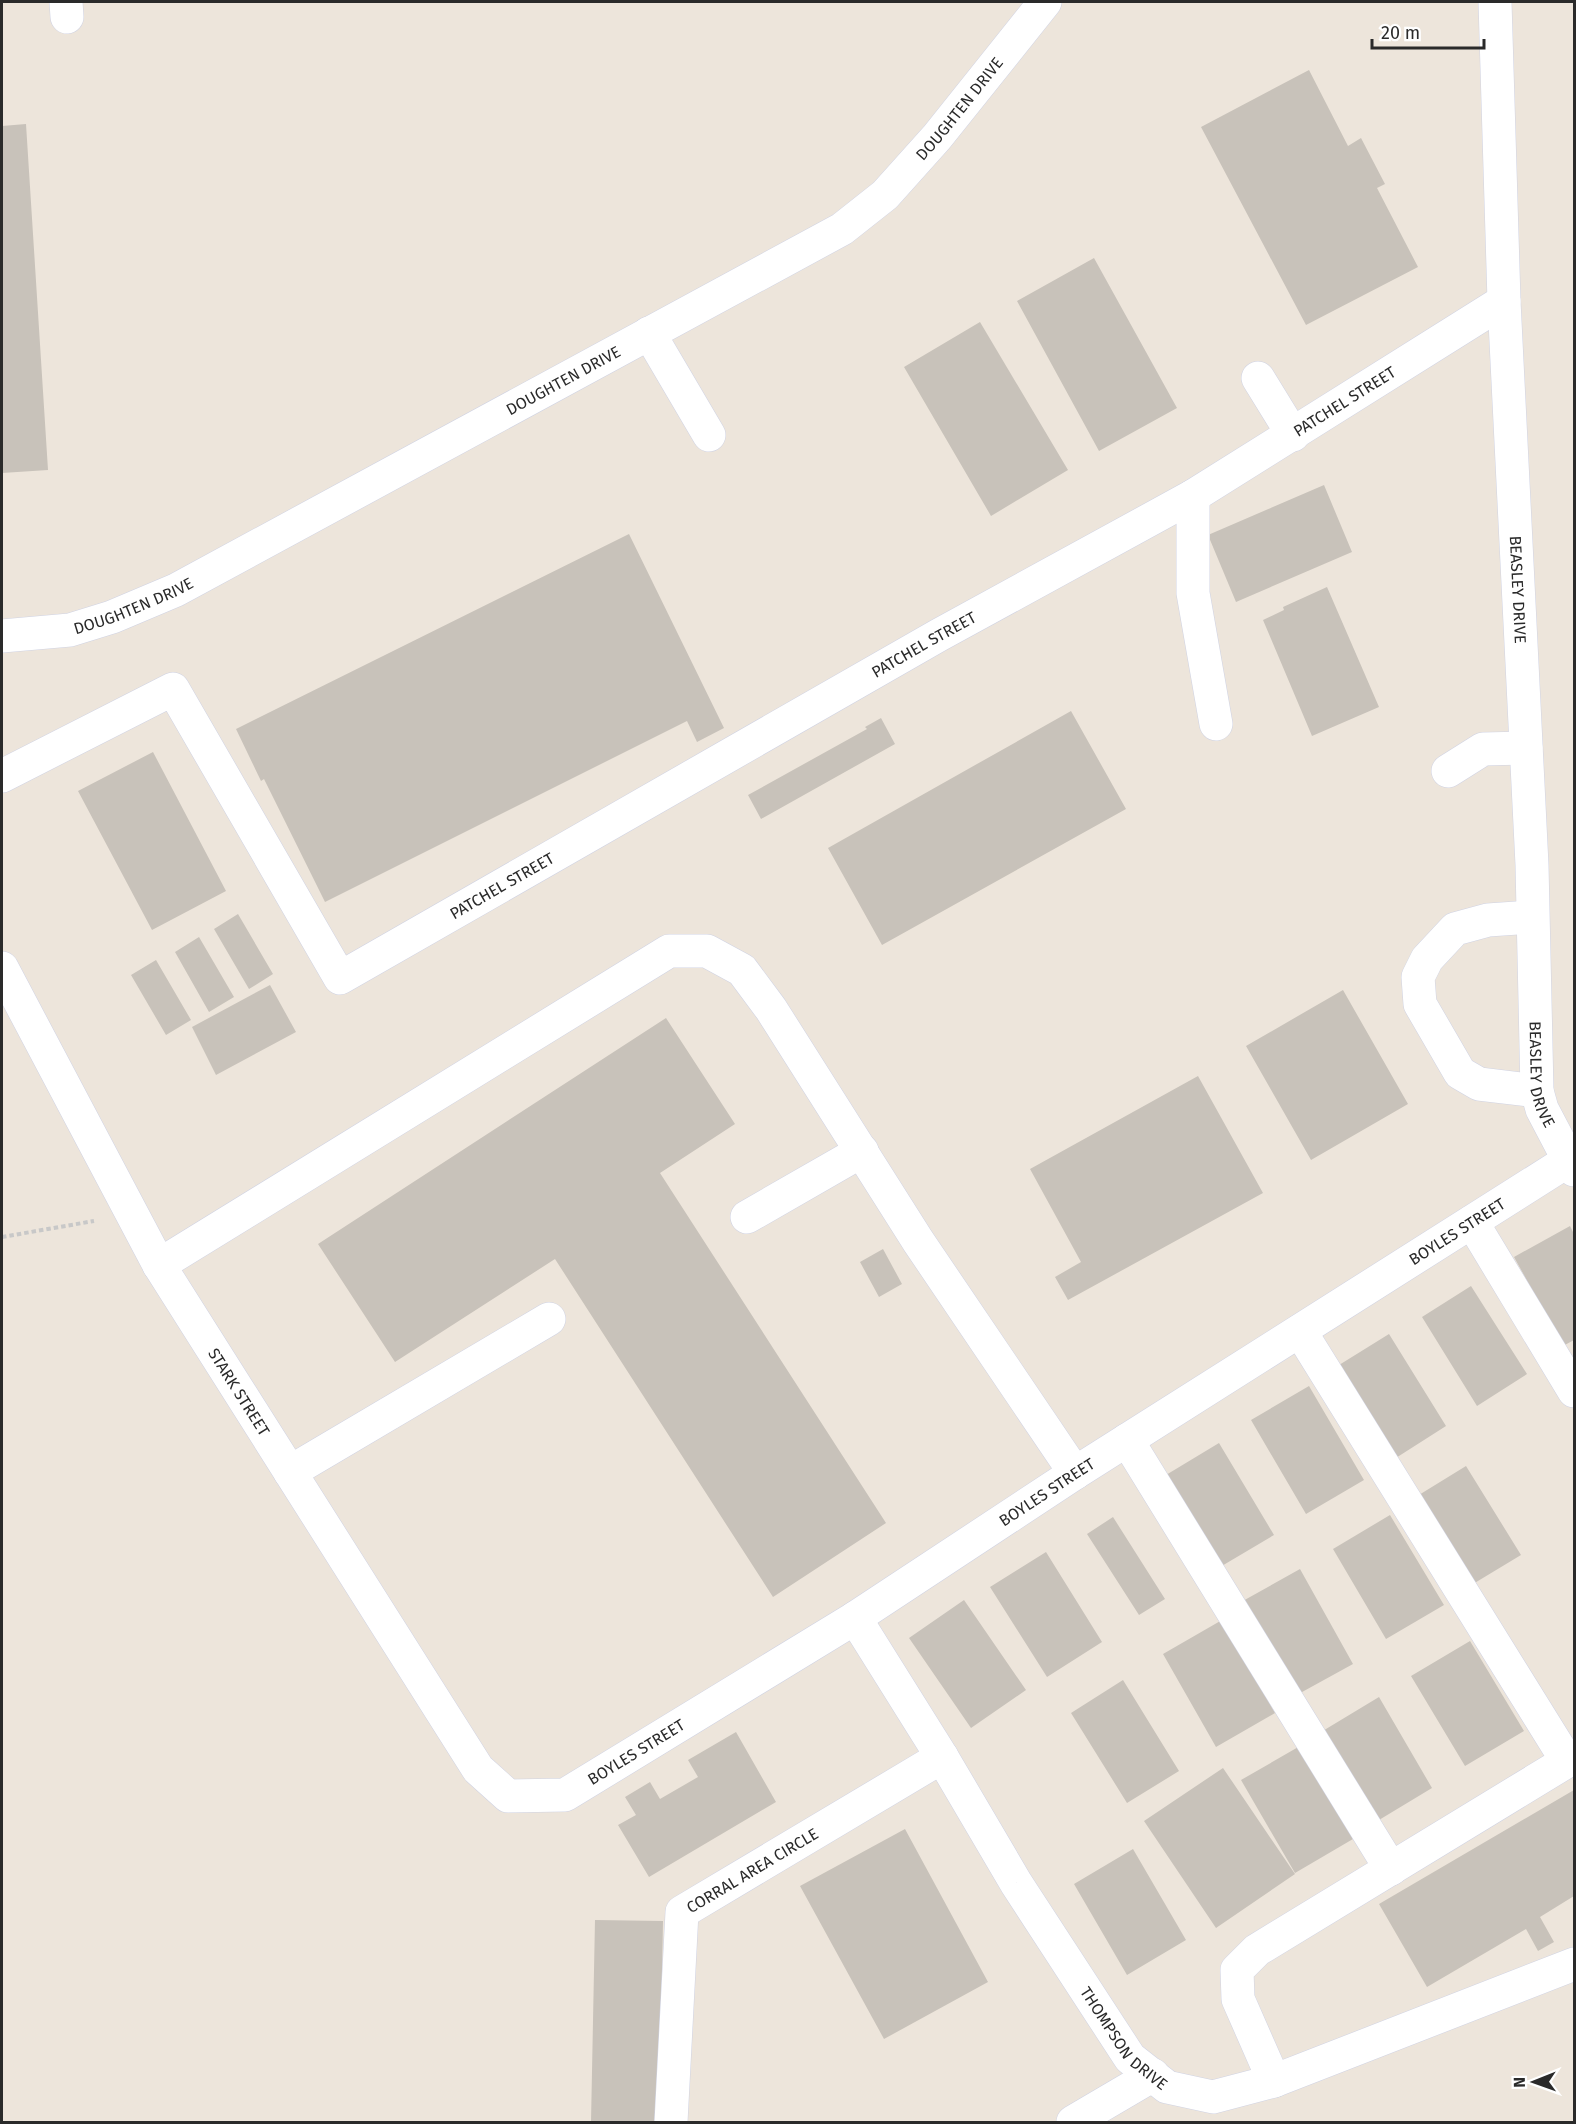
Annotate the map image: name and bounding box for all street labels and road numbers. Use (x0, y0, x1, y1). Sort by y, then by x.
street label: DOUGHTEN DRIVE (912, 53, 1007, 164)
street label: DOUGHTEN DRIVE (503, 342, 624, 419)
street label: PATCHEL STREET (1290, 362, 1399, 440)
street label: BEASLEY DRIVE (1506, 535, 1530, 644)
street label: DOUGHTEN DRIVE (71, 573, 196, 638)
street label: PATCHEL STREET (868, 607, 980, 681)
street label: PATCHEL STREET (446, 848, 558, 923)
street label: BEASLEY DRIVE (1526, 1021, 1559, 1131)
street label: BOYLES STREET (1405, 1193, 1509, 1269)
street label: STARK STREET (204, 1344, 274, 1440)
street label: BOYLES STREET (995, 1453, 1099, 1530)
street label: BOYLES STREET (584, 1714, 689, 1788)
street label: CORRAL AREA CIRCLE (683, 1824, 822, 1917)
street label: THOMPSON DRIVE (1077, 1983, 1172, 2094)

